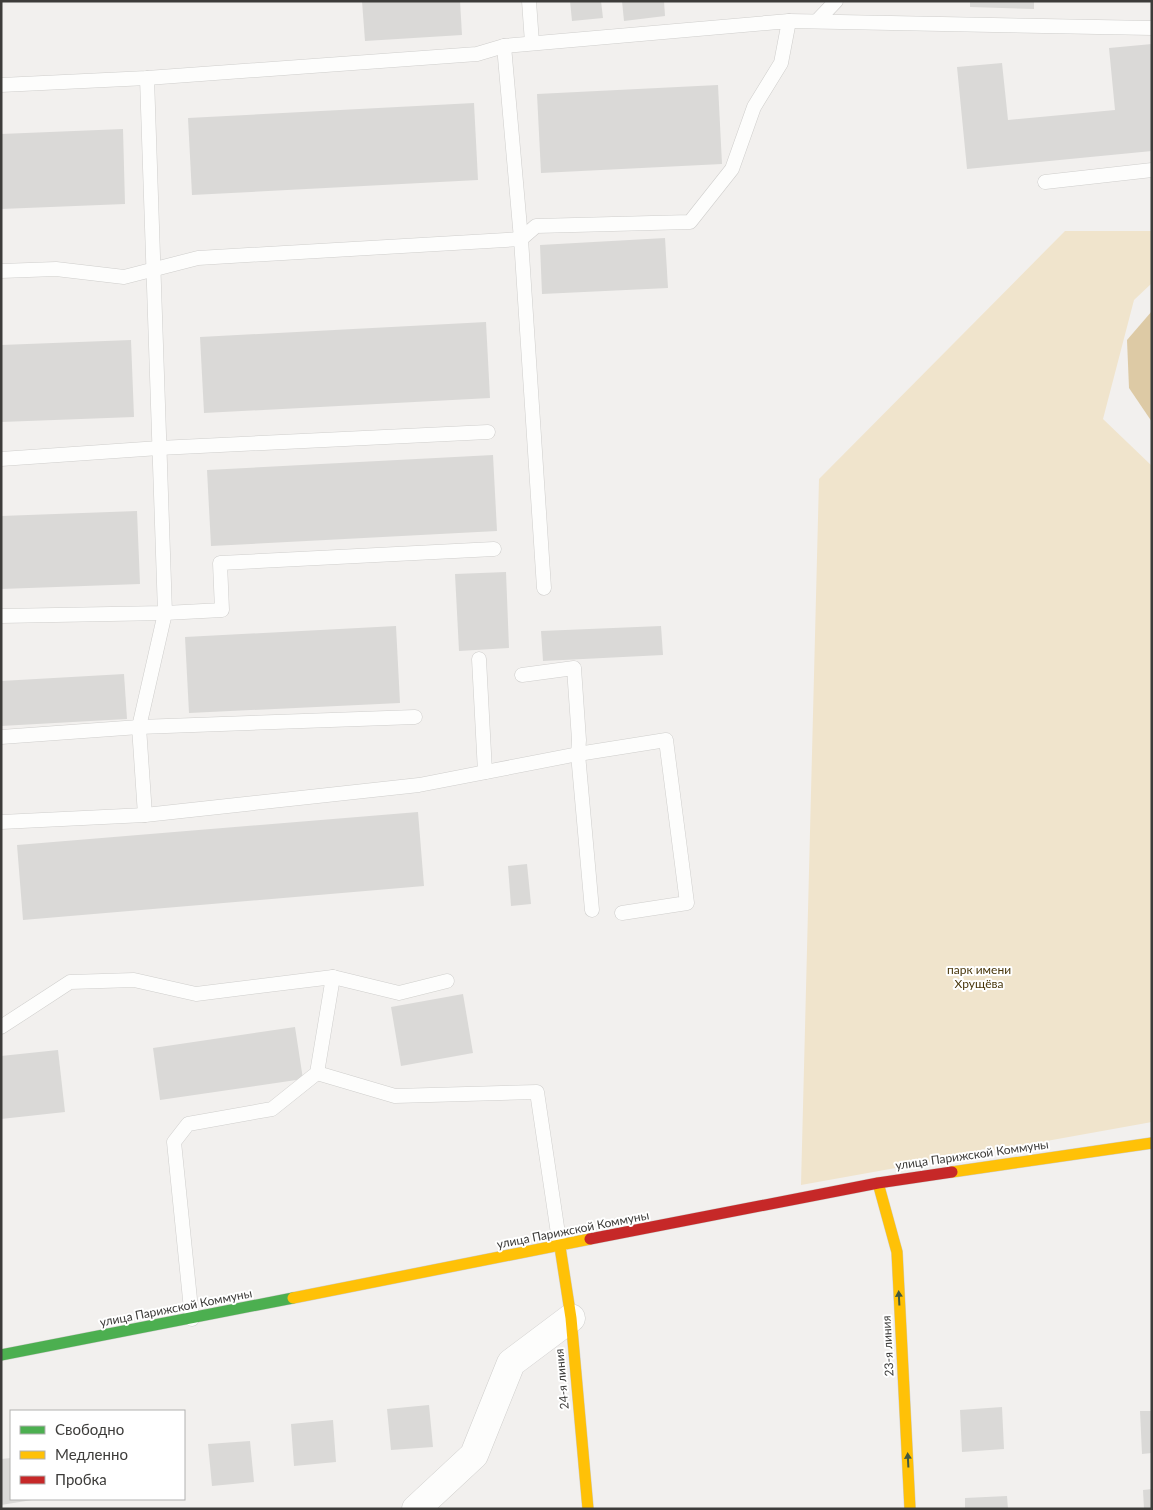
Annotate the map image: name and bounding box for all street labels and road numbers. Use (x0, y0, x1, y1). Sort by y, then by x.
street label: улица Парижской Коммуны (894, 1136, 1050, 1173)
street label: улица Парижской Коммуны (496, 1207, 650, 1252)
street label: улица Парижской Коммуны (99, 1285, 253, 1330)
street label: 23-я линия (878, 1315, 897, 1377)
street label: 24-я линия (551, 1348, 572, 1410)

